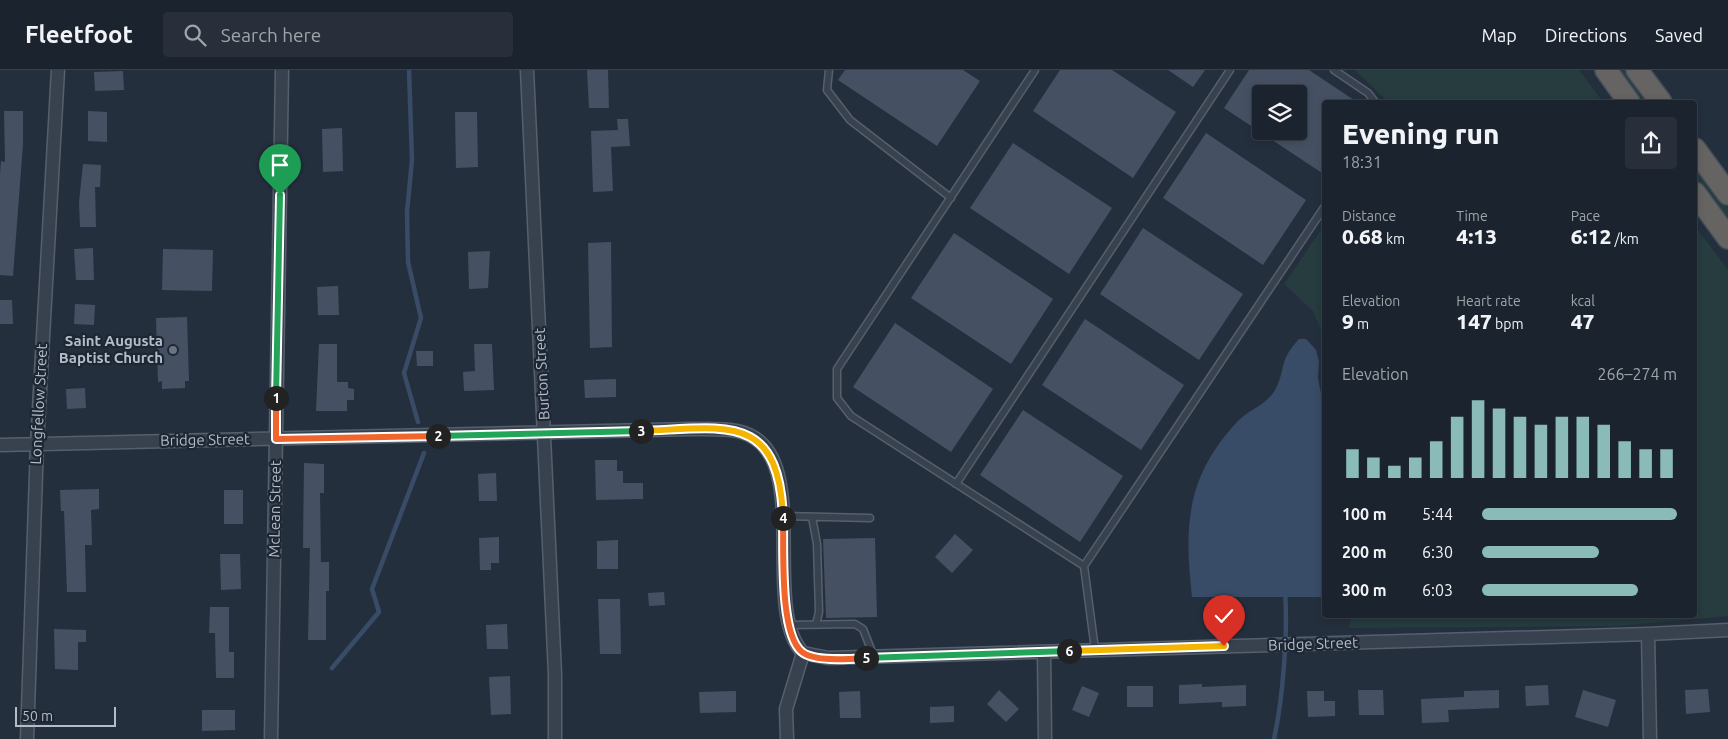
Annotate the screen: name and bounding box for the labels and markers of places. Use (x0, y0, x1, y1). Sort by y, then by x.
pin (259, 144, 301, 195)
place label: Saint Augusta Baptist Church (59, 332, 163, 366)
marker: Saint Augusta Baptist Church (167, 344, 179, 356)
pin: 1 (264, 386, 288, 410)
pin: 3 (628, 418, 654, 444)
pin: 2 (426, 424, 450, 448)
pin: 4 (770, 506, 796, 530)
pin (1203, 595, 1245, 646)
pin: 6 (1056, 638, 1082, 664)
pin: 5 (854, 646, 878, 670)

